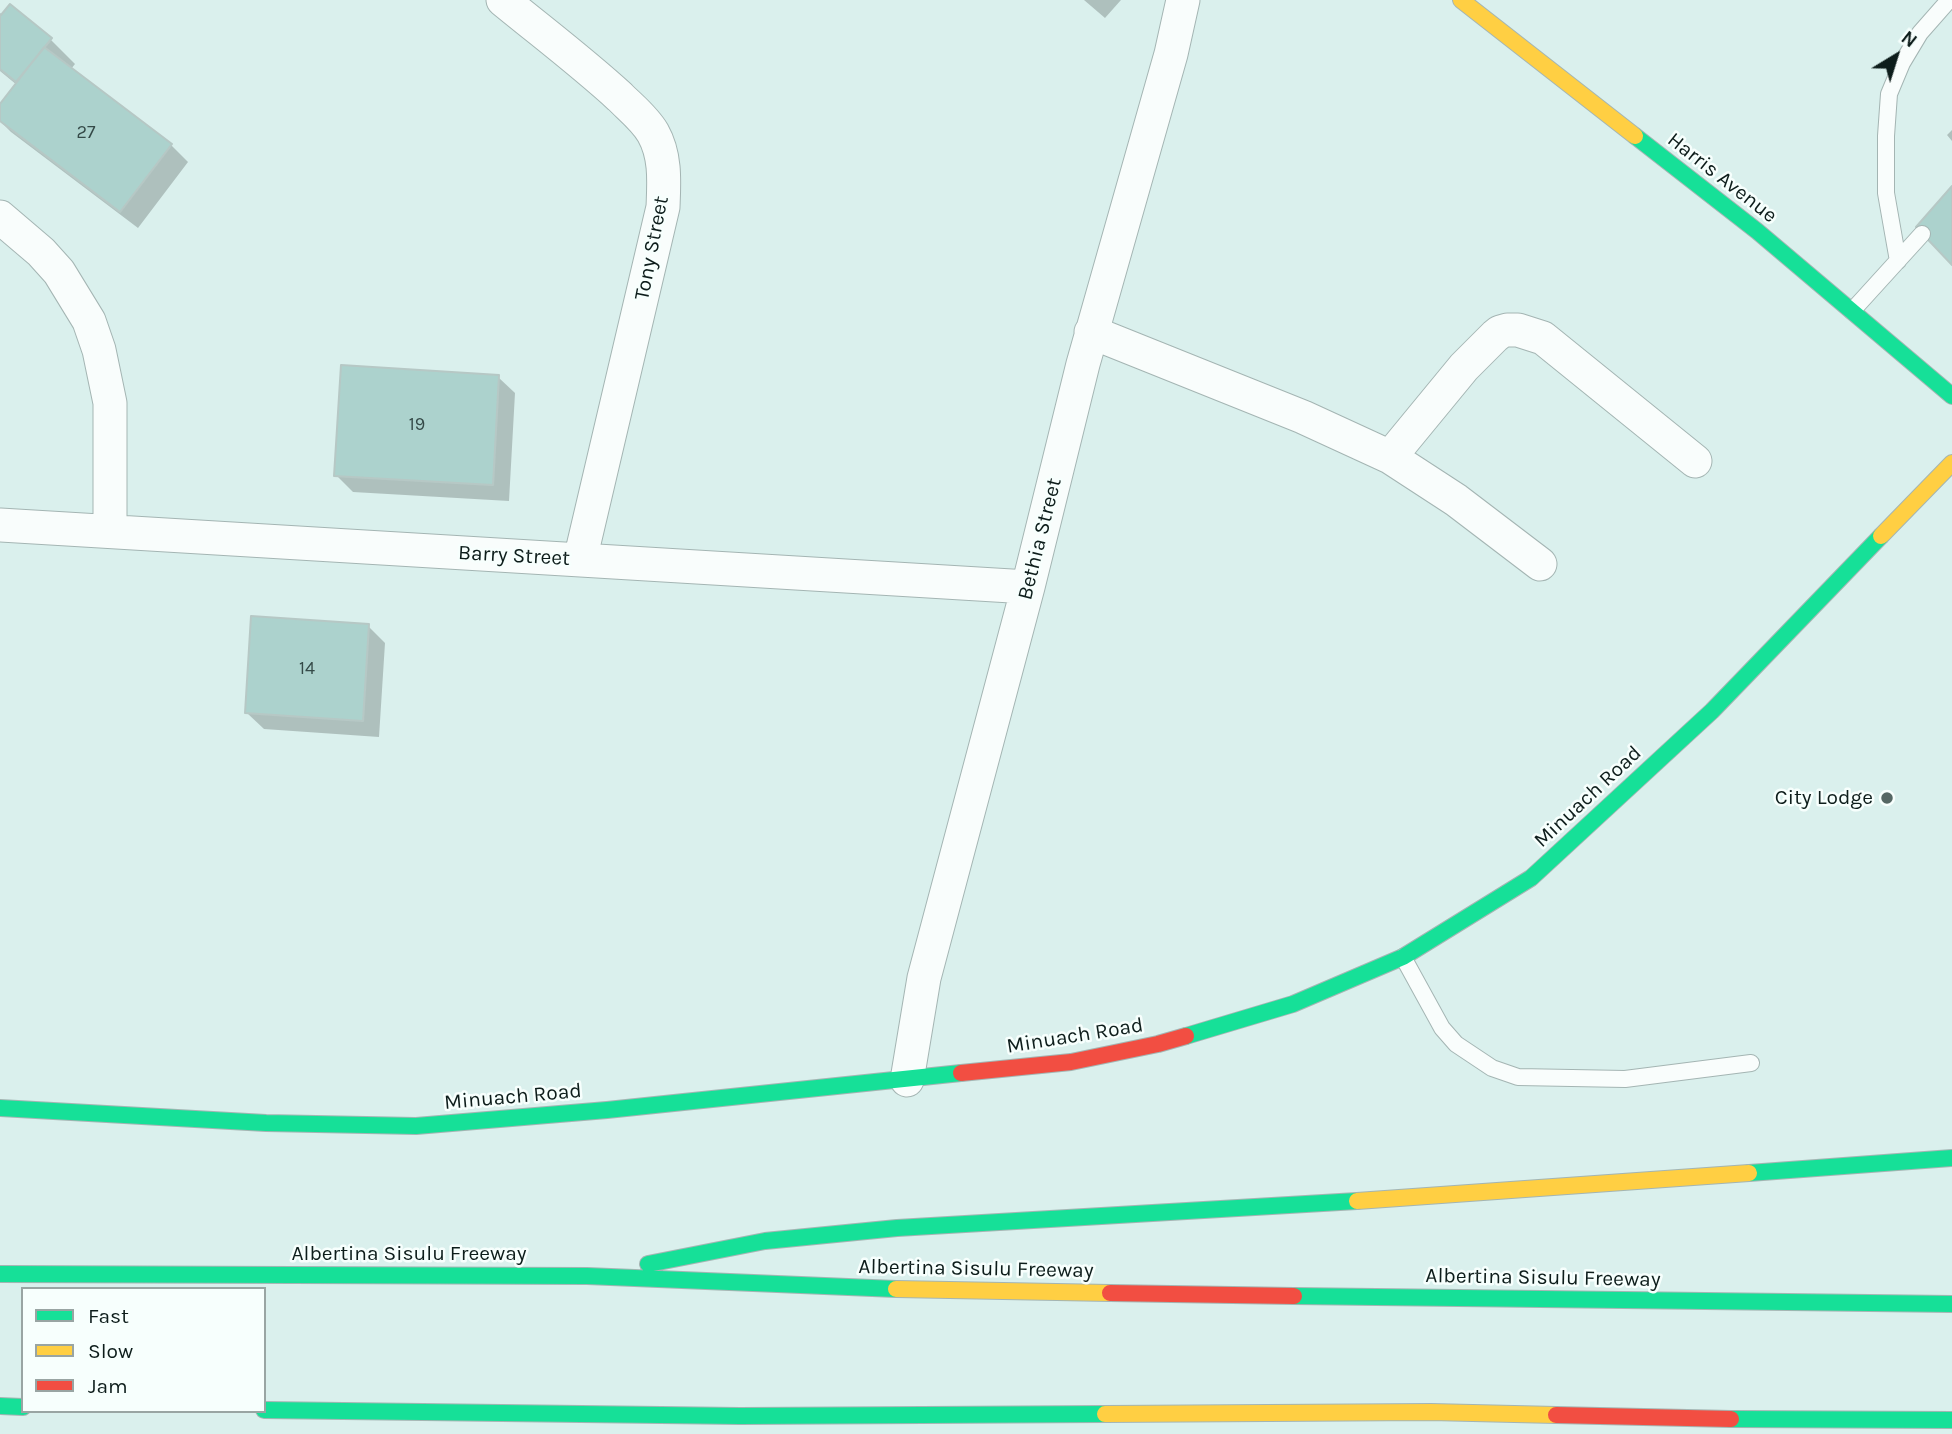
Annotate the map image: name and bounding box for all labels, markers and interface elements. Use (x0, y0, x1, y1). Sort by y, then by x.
north arrow (1861, 21, 1931, 91)
text: N (1897, 27, 1921, 52)
house number: 27 (77, 122, 95, 144)
street label: Harris Avenue (1662, 127, 1782, 229)
street label: Tony Street (630, 194, 674, 302)
house number: 19 (409, 414, 425, 436)
street label: Bethia Street (1013, 475, 1067, 603)
street label: Barry Street (457, 540, 571, 572)
house number: 14 (299, 658, 315, 680)
street label: Minuach Road (1529, 741, 1647, 853)
place label: City Lodge (1775, 785, 1873, 811)
marker: City Lodge (1879, 790, 1895, 806)
street label: Minuach Road (1005, 1013, 1145, 1059)
street label: Minuach Road (443, 1078, 583, 1116)
street label: Albertina Sisulu Freeway (291, 1241, 527, 1267)
street label: Albertina Sisulu Freeway (858, 1254, 1094, 1284)
street label: Albertina Sisulu Freeway (1425, 1263, 1661, 1293)
legend (21, 1287, 266, 1413)
text: Fast (88, 1304, 129, 1328)
text: Slow (88, 1339, 133, 1363)
text: Jam (88, 1374, 128, 1398)

